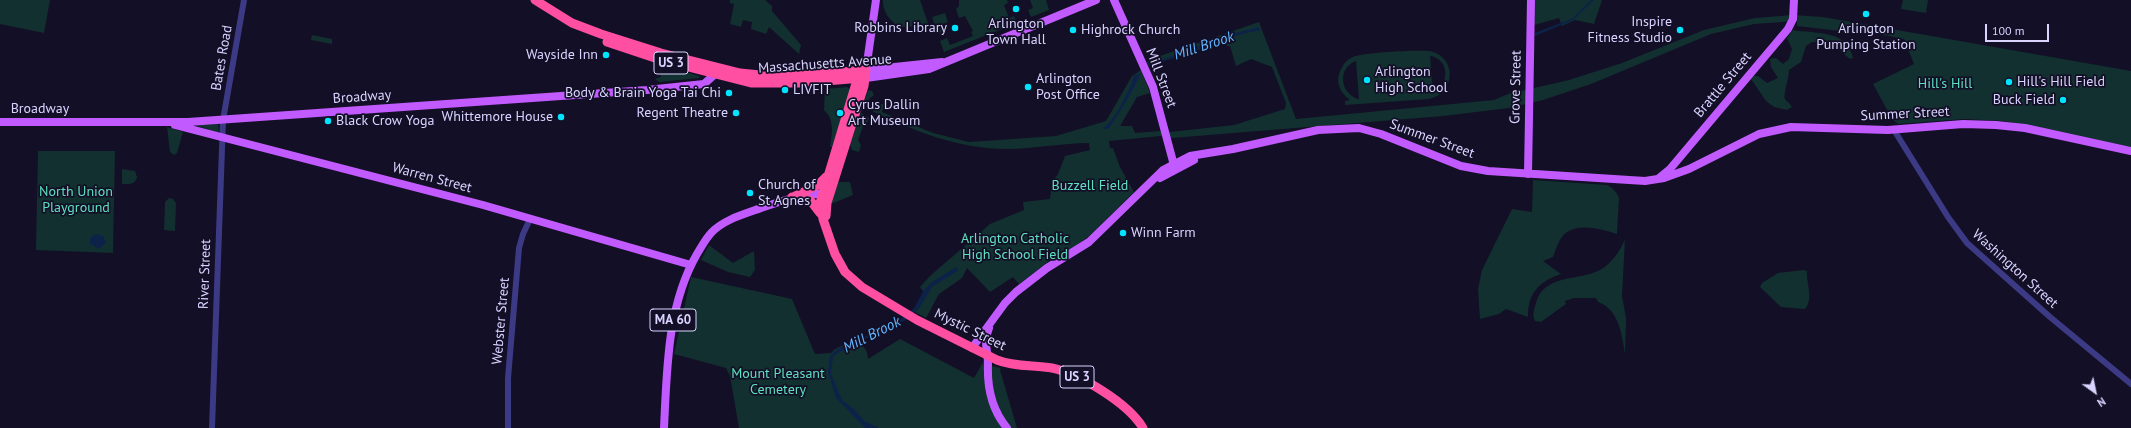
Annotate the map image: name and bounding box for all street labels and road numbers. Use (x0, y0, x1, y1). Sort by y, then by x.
street label: Bates Road (208, 24, 236, 92)
street label: Mill Street (1142, 46, 1180, 110)
street label: Brattle Street (1691, 49, 1755, 121)
street label: Grove Street (1507, 50, 1525, 124)
street label: Massachusetts Avenue (758, 51, 892, 77)
road number: US 3 (654, 52, 688, 74)
street label: Broadway (332, 87, 392, 107)
street label: Broadway (11, 101, 69, 117)
street label: Summer Street (1860, 103, 1950, 125)
street label: Summer Street (1387, 116, 1477, 162)
street label: Warren Street (390, 159, 474, 197)
street label: Washington Street (1969, 226, 2061, 312)
street label: River Street (195, 239, 215, 309)
street label: Webster Street (489, 277, 513, 365)
street label: Mystic Street (931, 305, 1009, 355)
road number: MA 60 (650, 309, 696, 331)
road number: US 3 (1060, 366, 1094, 388)

